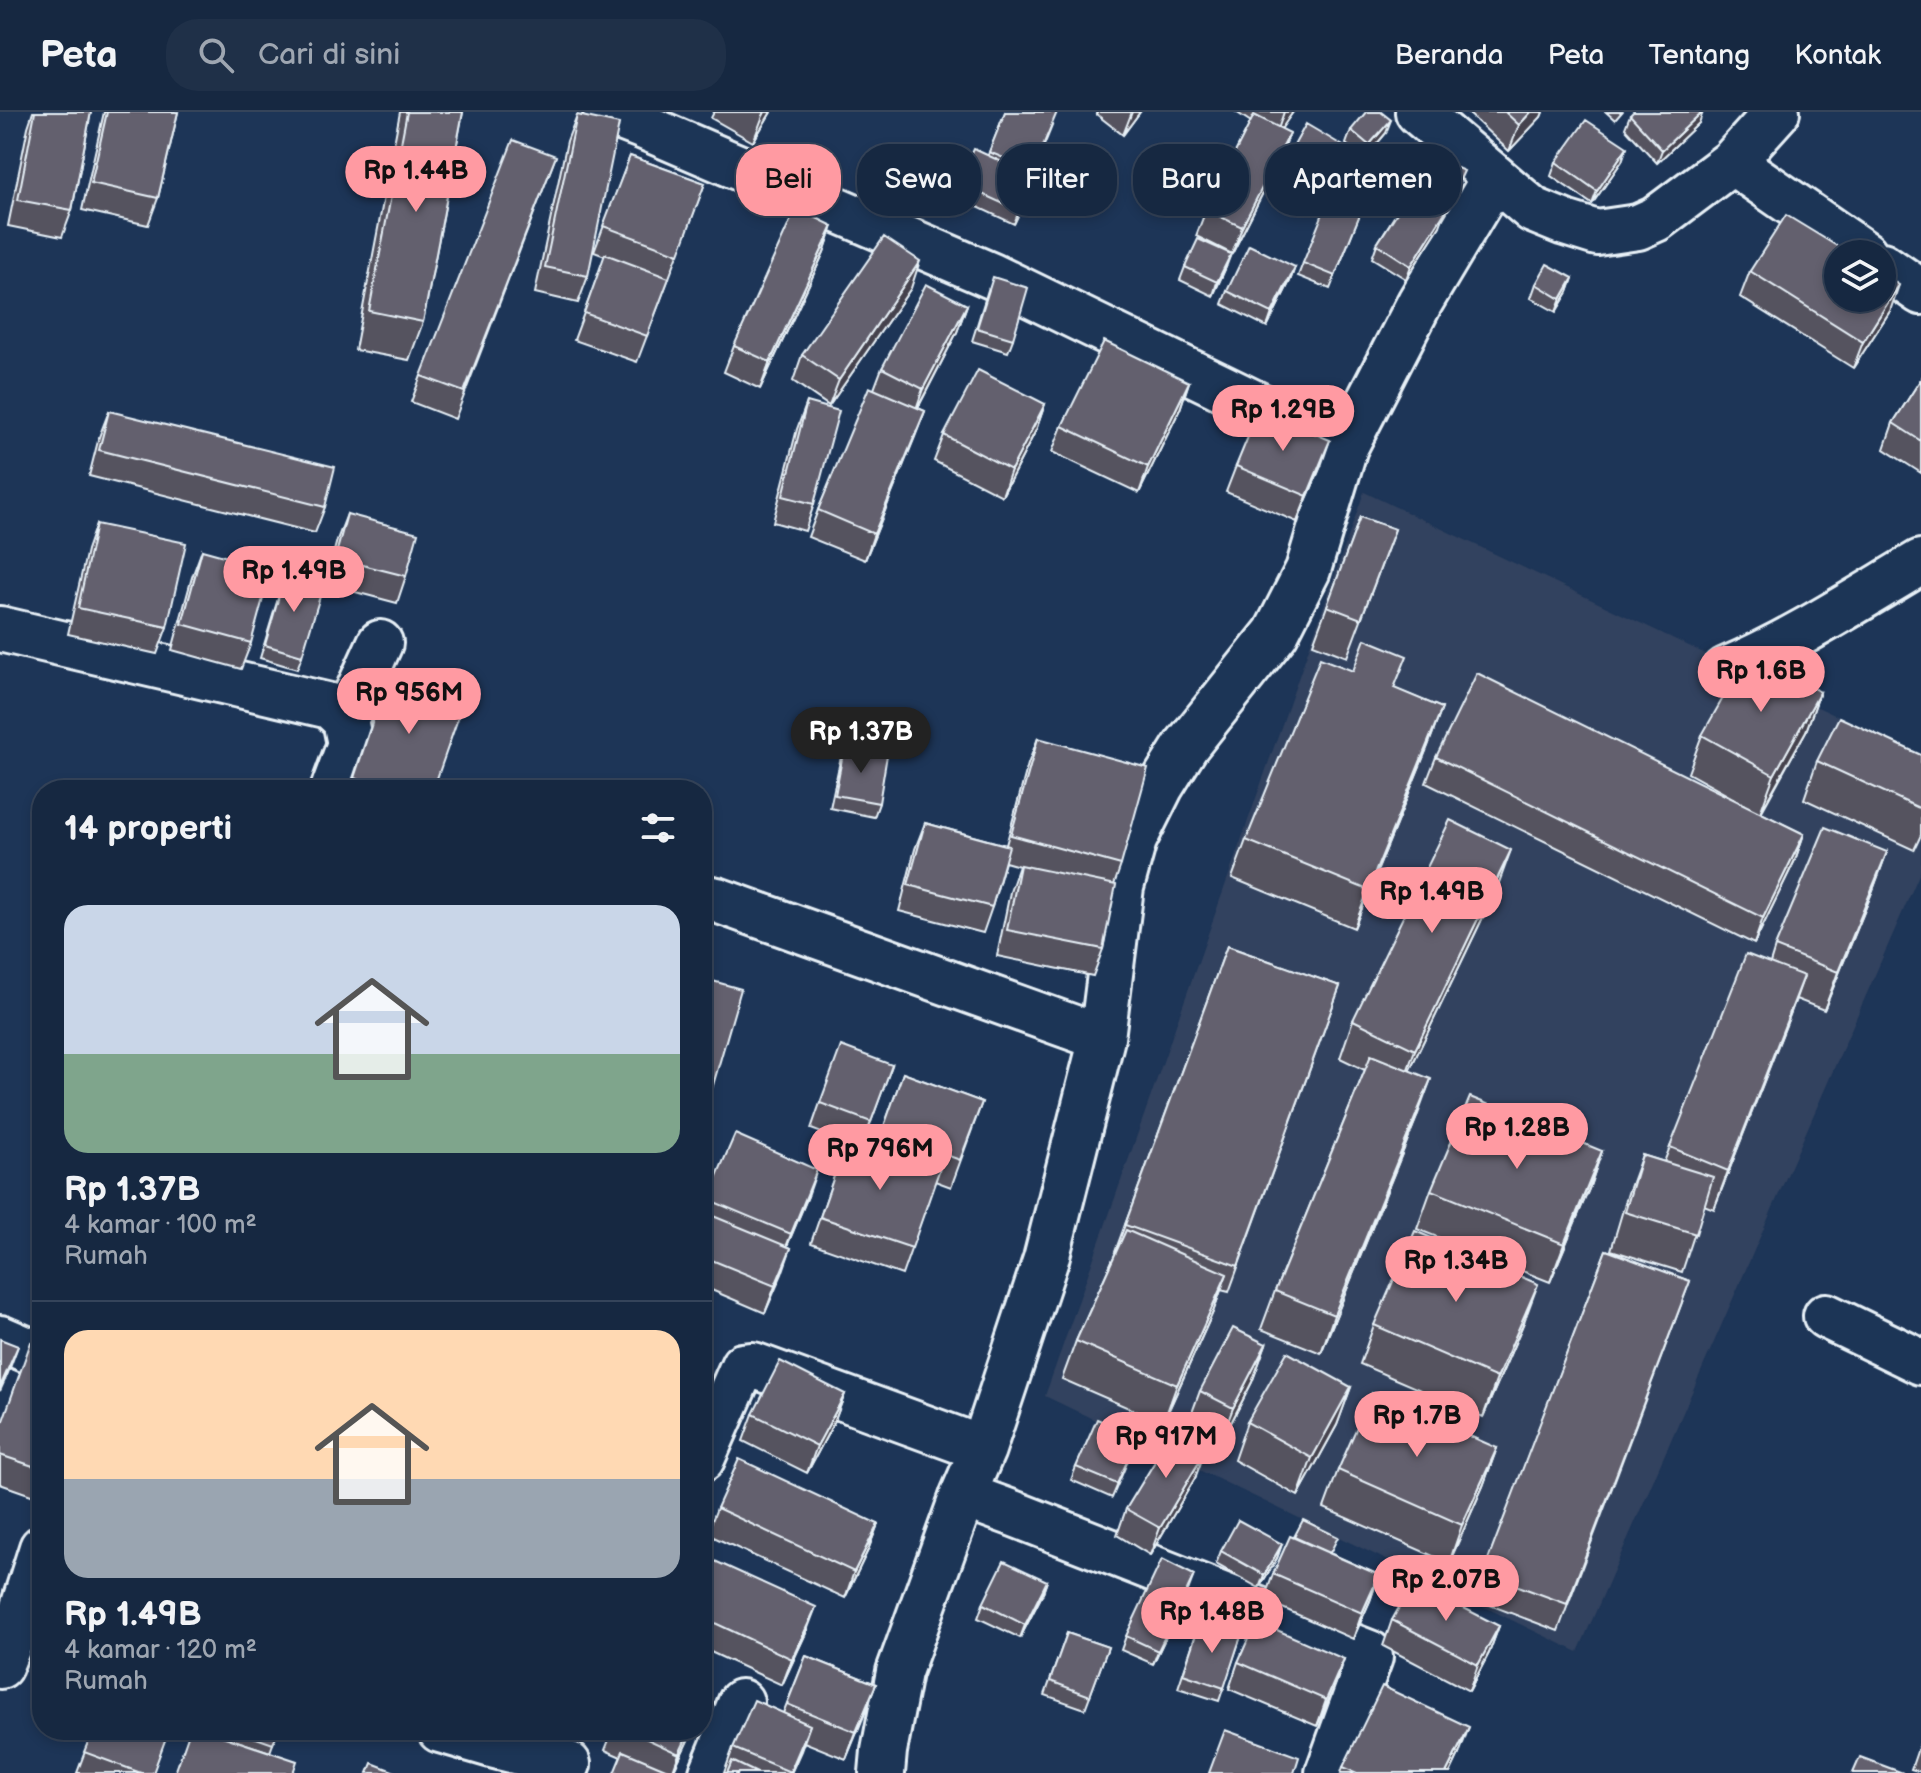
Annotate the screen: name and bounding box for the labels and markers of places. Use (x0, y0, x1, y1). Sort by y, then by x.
pin: Rp 1.44B (333, 146, 499, 214)
pin: Rp 1.29B (1200, 385, 1366, 453)
pin: Rp 1.49B (211, 546, 377, 614)
pin: Rp 1.6B (1687, 646, 1835, 714)
pin: Rp 956M (335, 668, 483, 736)
pin: Rp 1.37B (778, 707, 944, 775)
pin: Rp 1.49B (1349, 867, 1515, 935)
pin: Rp 1.28B (1434, 1103, 1600, 1171)
pin: Rp 796M (806, 1124, 954, 1192)
pin: Rp 1.34B (1373, 1236, 1539, 1304)
pin: Rp 1.7B (1343, 1391, 1491, 1459)
pin: Rp 917M (1092, 1412, 1240, 1480)
pin: Rp 2.07B (1363, 1555, 1529, 1623)
pin: Rp 1.48B (1129, 1587, 1295, 1655)

